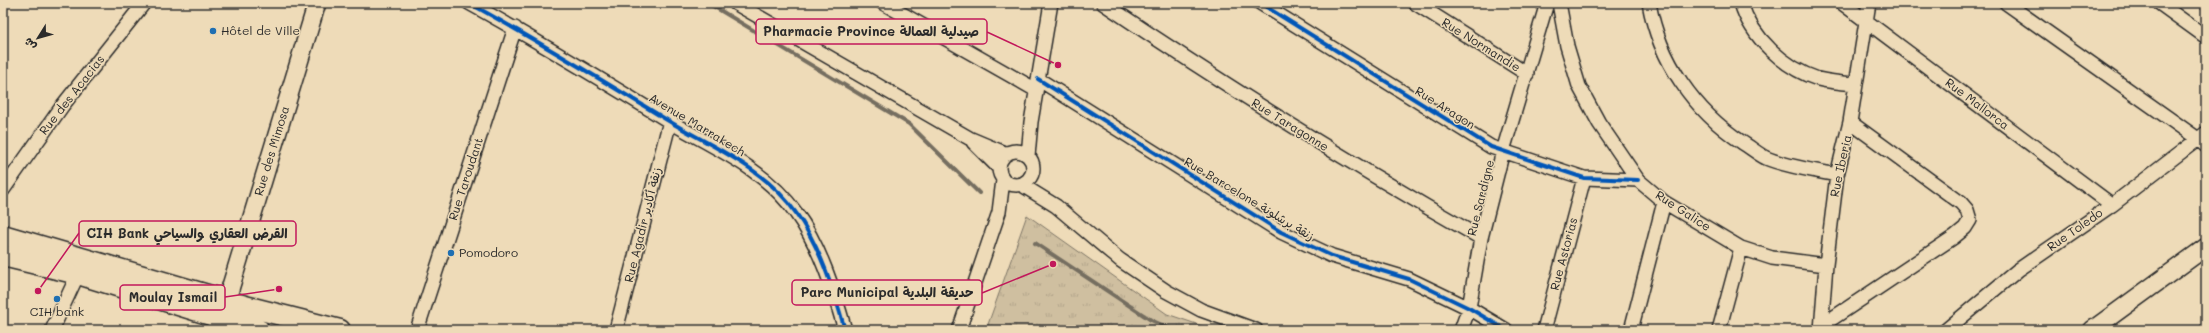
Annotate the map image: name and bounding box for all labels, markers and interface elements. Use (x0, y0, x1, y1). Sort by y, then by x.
street label: Rue Normandie (1439, 14, 1524, 75)
north arrow (18, 18, 58, 58)
callout: Pharmacie Province صيدلية العمالة (756, 19, 987, 44)
place label: Hôtel de Ville (221, 22, 300, 38)
text: Pharmacie Province صيدلية العمالة (763, 22, 979, 40)
marker: Hôtel de Ville (208, 26, 218, 36)
text: ش (20, 35, 39, 54)
street label: Rue des Acacias (35, 51, 108, 138)
street label: Rue Mallorca (1942, 74, 2013, 133)
street label: Rue Aragon (1412, 82, 1479, 132)
street label: Avenue Marrakech (646, 89, 749, 159)
street label: Rue Taragonne (1249, 94, 1332, 154)
street label: Rue des Mimosa (250, 104, 292, 198)
street label: Rue Iberia (1826, 133, 1854, 198)
street label: Rue Taroudant (444, 135, 486, 222)
street label: Rue Barcelone زنقة برشلونة (1181, 153, 1318, 244)
street label: Rue Sardigne (1463, 158, 1497, 238)
street label: Rue Agadir زنقة أكادير (620, 165, 664, 284)
street label: Rue Galice (1653, 186, 1714, 234)
street label: Rue Toledo (2043, 204, 2105, 254)
street label: Rue Astorias (1546, 215, 1581, 292)
callout: CIH Bank القرض العقاري والسياحي (79, 221, 296, 246)
text: CIH Bank القرض العقاري والسياحي (86, 224, 288, 246)
place label: Pomodoro (459, 244, 518, 260)
marker: Pomodoro (446, 248, 456, 258)
callout: Parc Municipal حديقة البلدية (792, 280, 982, 305)
text: Parc Municipal حديقة البلدية (800, 283, 974, 301)
callout: Moulay Ismail (120, 285, 225, 310)
text: Moulay Ismail (129, 288, 217, 306)
marker: CIH bank (52, 294, 62, 304)
place label: CIH bank (30, 303, 84, 319)

